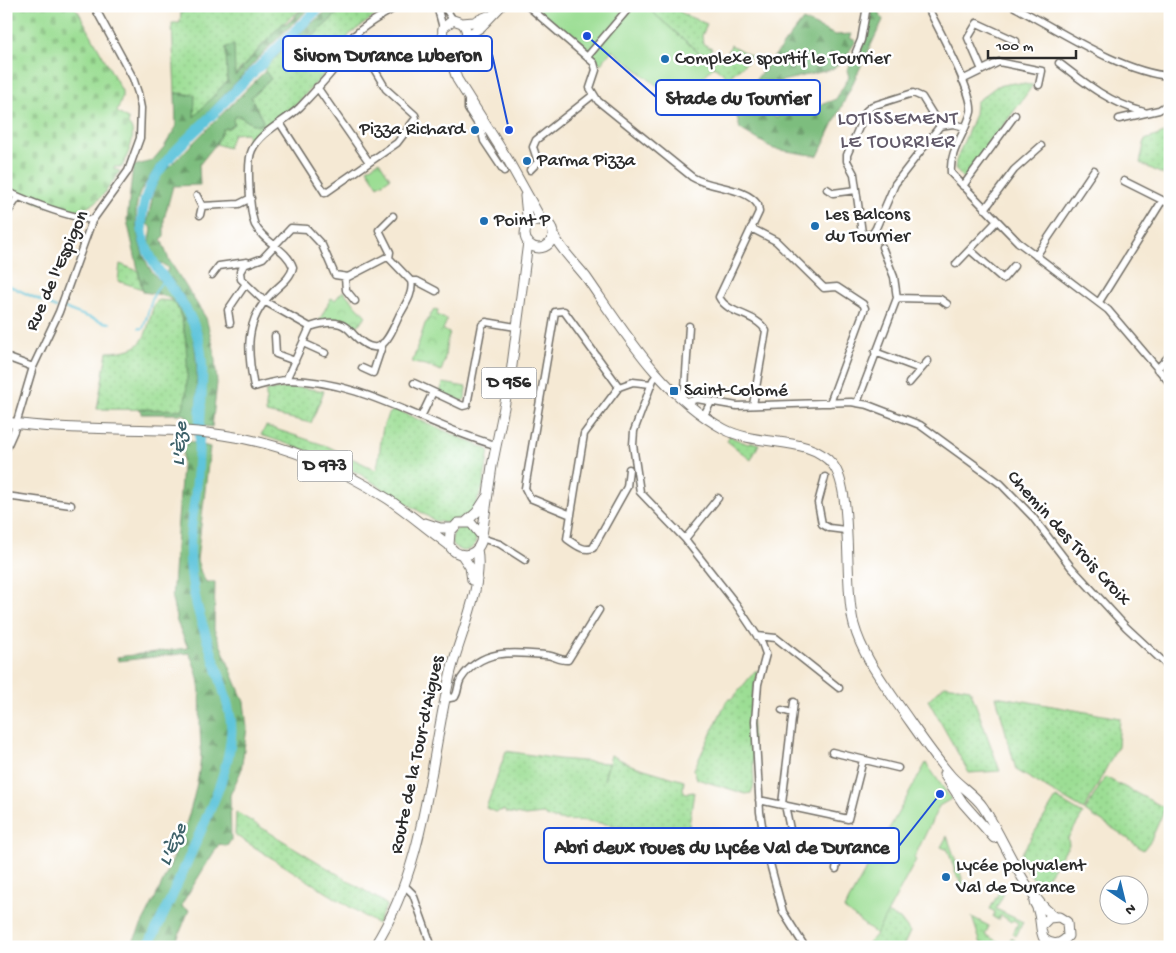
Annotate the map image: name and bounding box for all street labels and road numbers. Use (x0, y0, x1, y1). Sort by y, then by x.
street label: Rue de l'Espigon (21, 207, 95, 335)
road number: D 956 (482, 368, 536, 398)
road number: D 973 (298, 451, 352, 482)
street label: Chemin des Trois Croix (1001, 467, 1135, 611)
street label: Route de la Tour-d'Aigues (386, 653, 450, 856)

